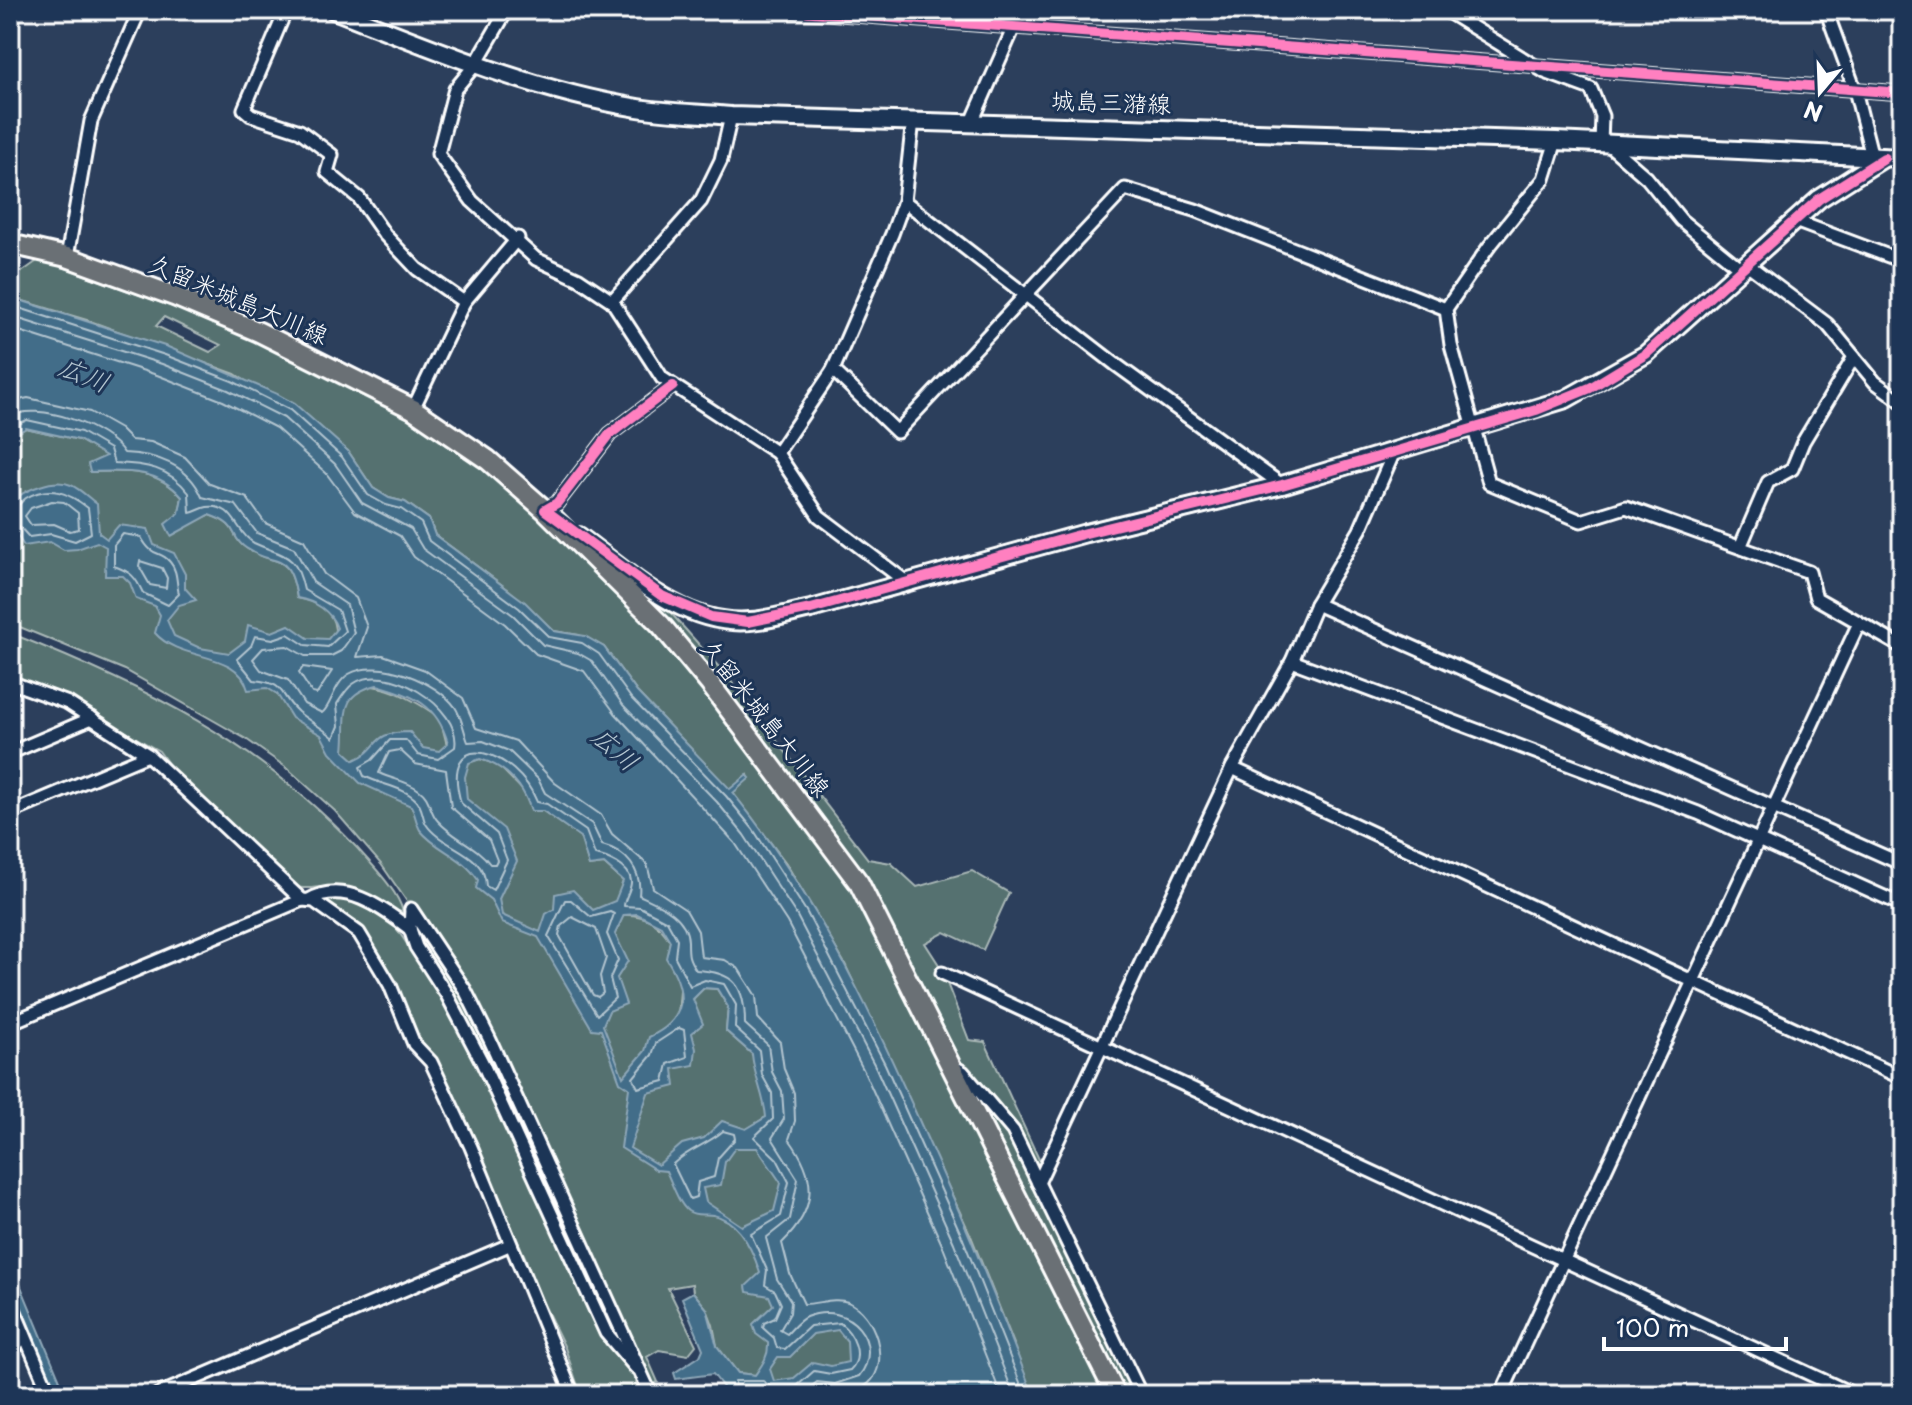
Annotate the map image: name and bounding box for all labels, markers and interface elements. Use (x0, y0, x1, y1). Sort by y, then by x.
north arrow (1780, 52, 1860, 132)
street label: 城島三潴線 (1050, 81, 1172, 121)
text: N (1799, 94, 1827, 131)
street label: 久留米城島大川線 (143, 244, 334, 352)
water label: 広川 (53, 346, 116, 401)
street label: 久留米城島大川線 (693, 630, 840, 803)
water label: 広川 (584, 716, 648, 780)
scale bar (1604, 1301, 1786, 1351)
text: 100 m (1616, 1309, 1689, 1345)

